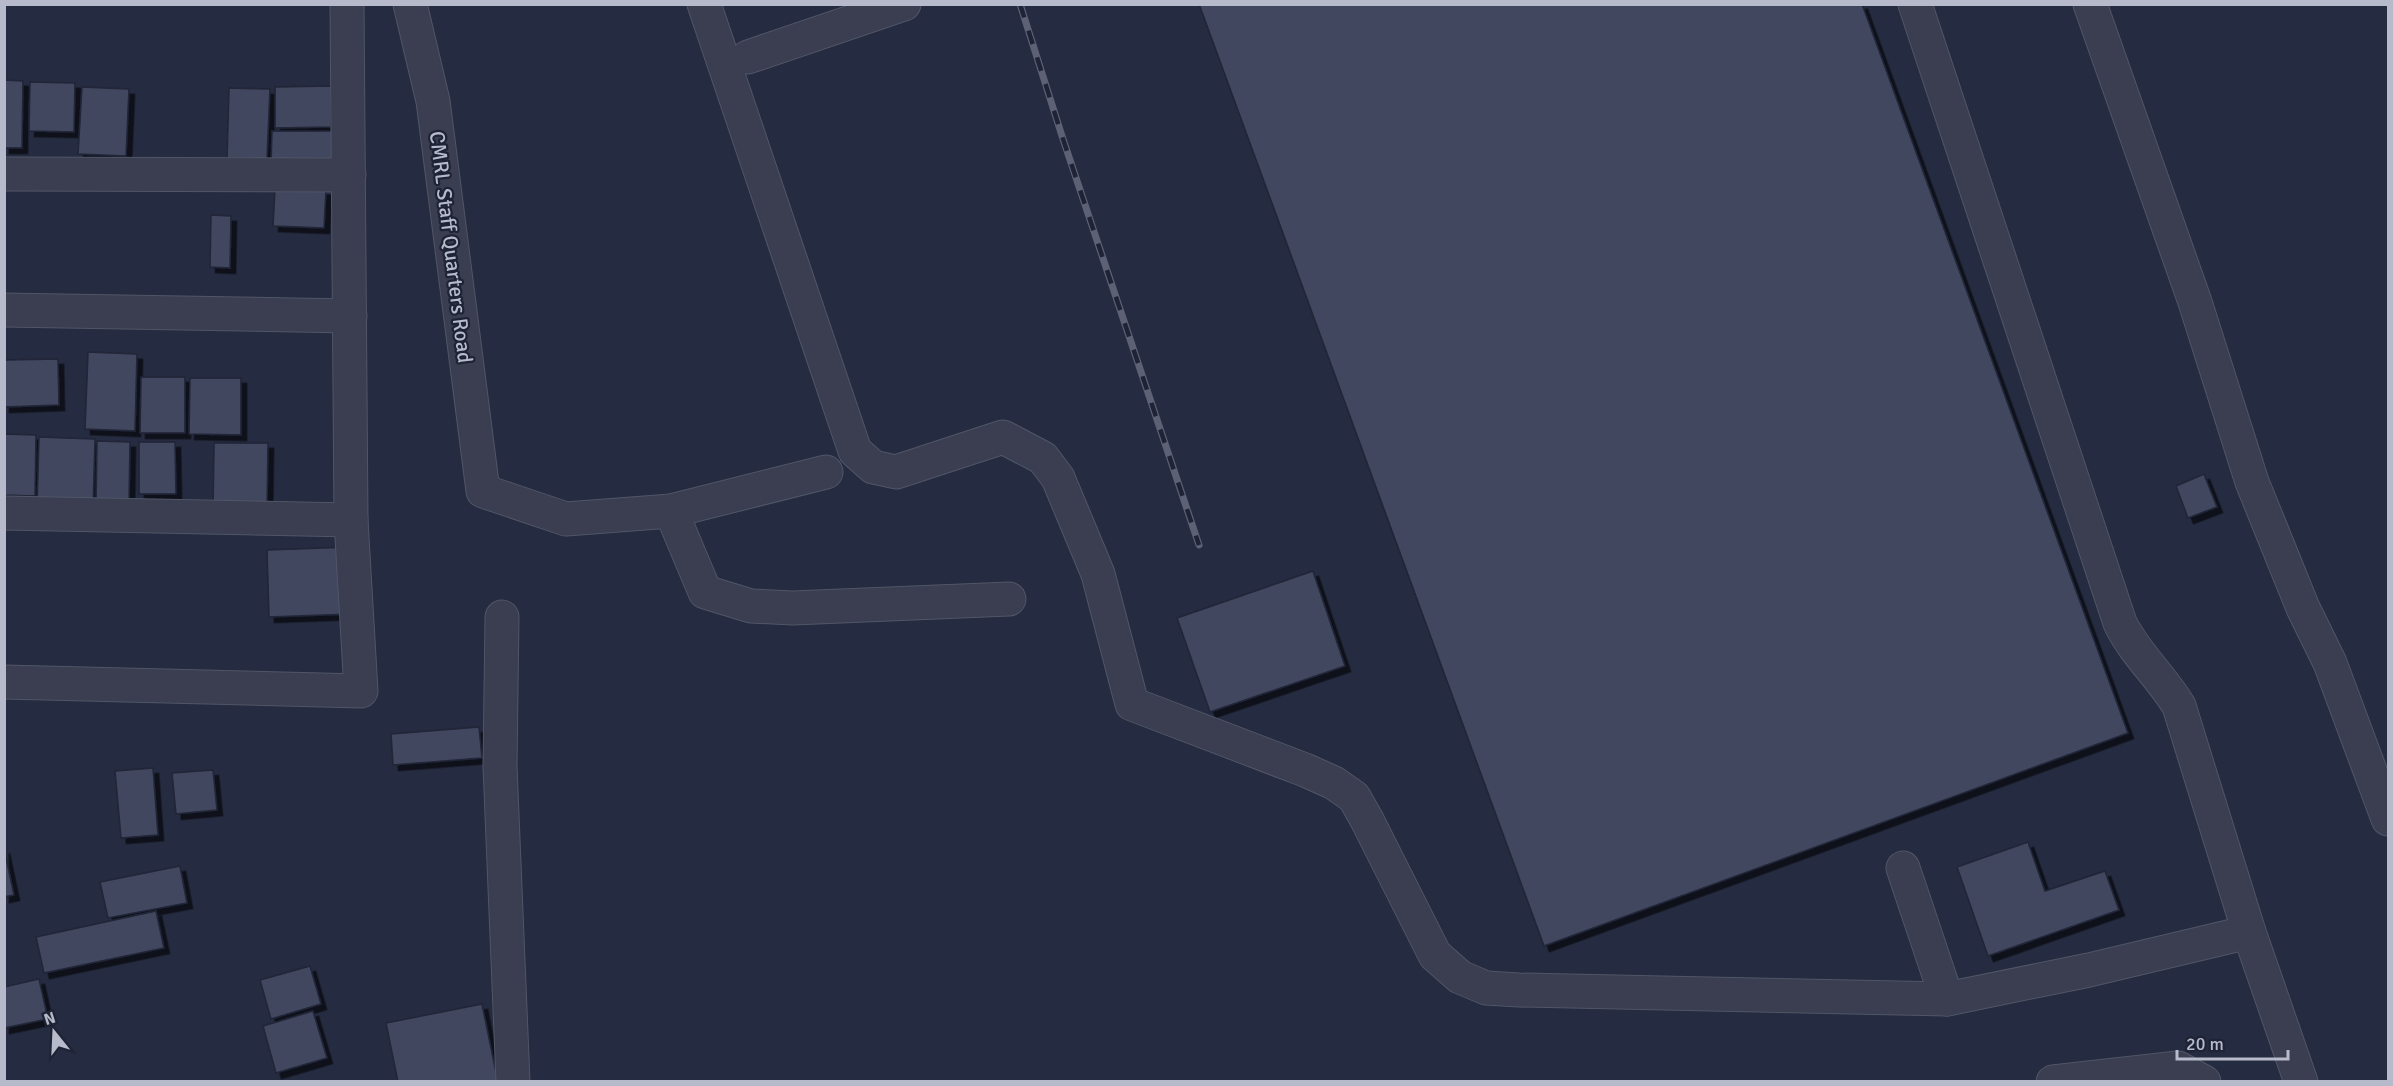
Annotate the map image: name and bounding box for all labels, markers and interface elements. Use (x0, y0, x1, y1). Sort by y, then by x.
street label: CMRL Staff Quarters Road (424, 130, 478, 364)
north arrow (24, 1002, 84, 1062)
text: N (41, 1007, 58, 1030)
scale bar (2177, 1023, 2288, 1061)
text: 20 m (2186, 1033, 2224, 1055)

